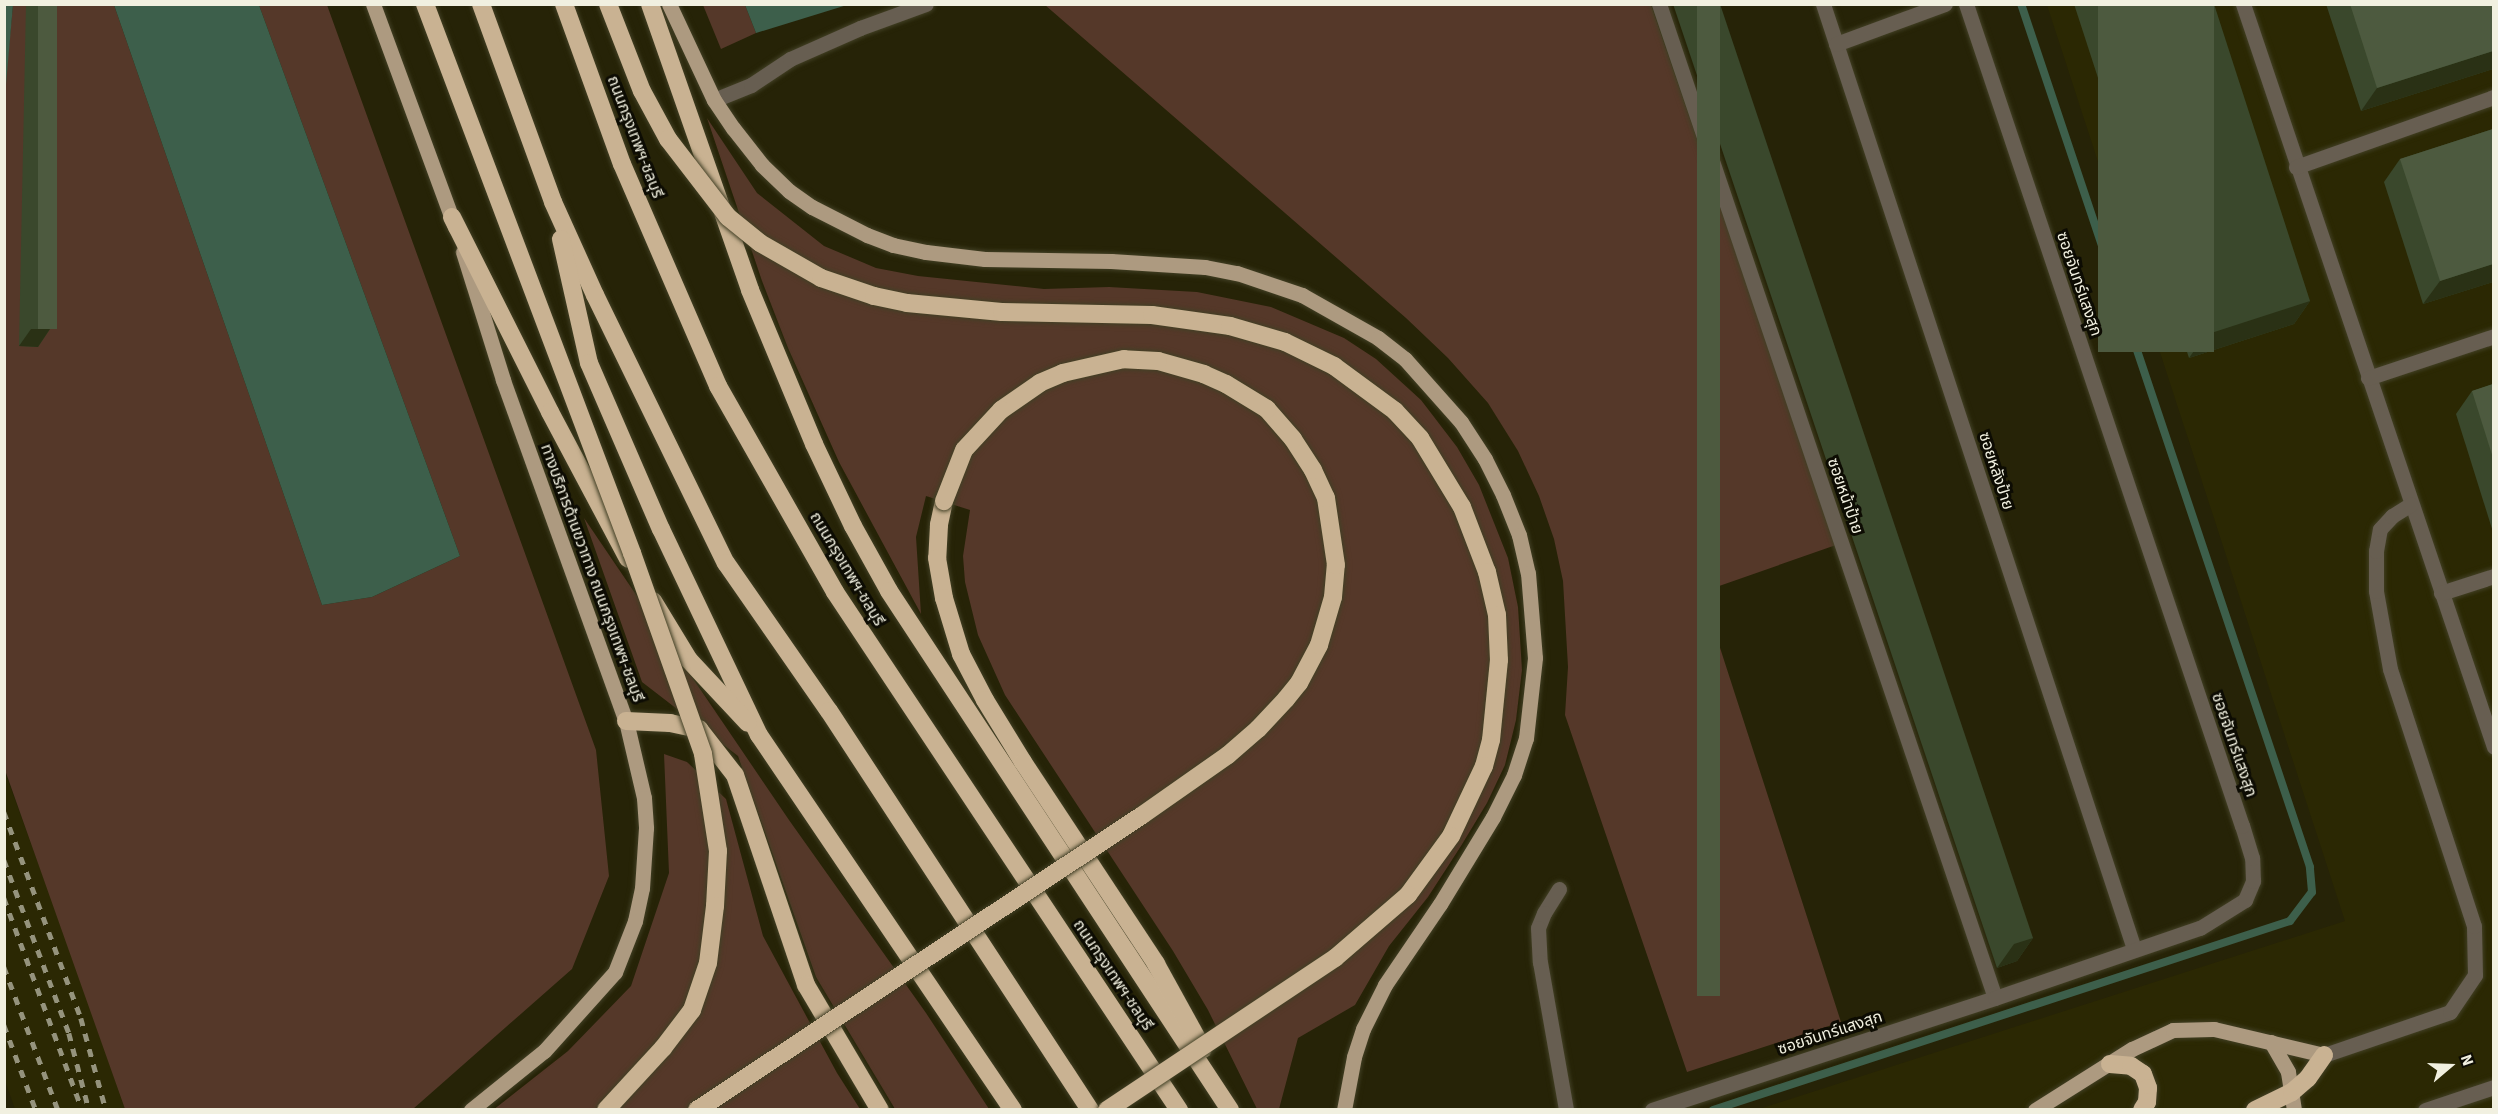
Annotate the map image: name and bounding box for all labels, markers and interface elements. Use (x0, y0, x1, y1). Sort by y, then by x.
street label: ถนนกรุงเทพฯ-ชลบุรี (603, 73, 667, 201)
street label: ซอยจันทร์แสงสุก (2052, 229, 2106, 339)
street label: ซอยหลังป้าย (1974, 430, 2018, 512)
street label: ทางบริการด้านขวาทาง ถนนกรุงเทพฯ-ชลบุรี (536, 441, 648, 705)
street label: ซอยหน้าป้าย (1823, 456, 1867, 536)
street label: ถนนกรุงเทพฯ-ชลบุรี (805, 509, 889, 629)
street label: ซอยจันทร์แสงสุก (2207, 690, 2261, 800)
street label: ถนนกรุงเทพฯ-ชลบุรี (1069, 916, 1157, 1034)
street label: ซอยจันทร์แสงสุก (1775, 1007, 1885, 1059)
north arrow (2420, 1036, 2480, 1096)
text: N (2455, 1052, 2479, 1069)

